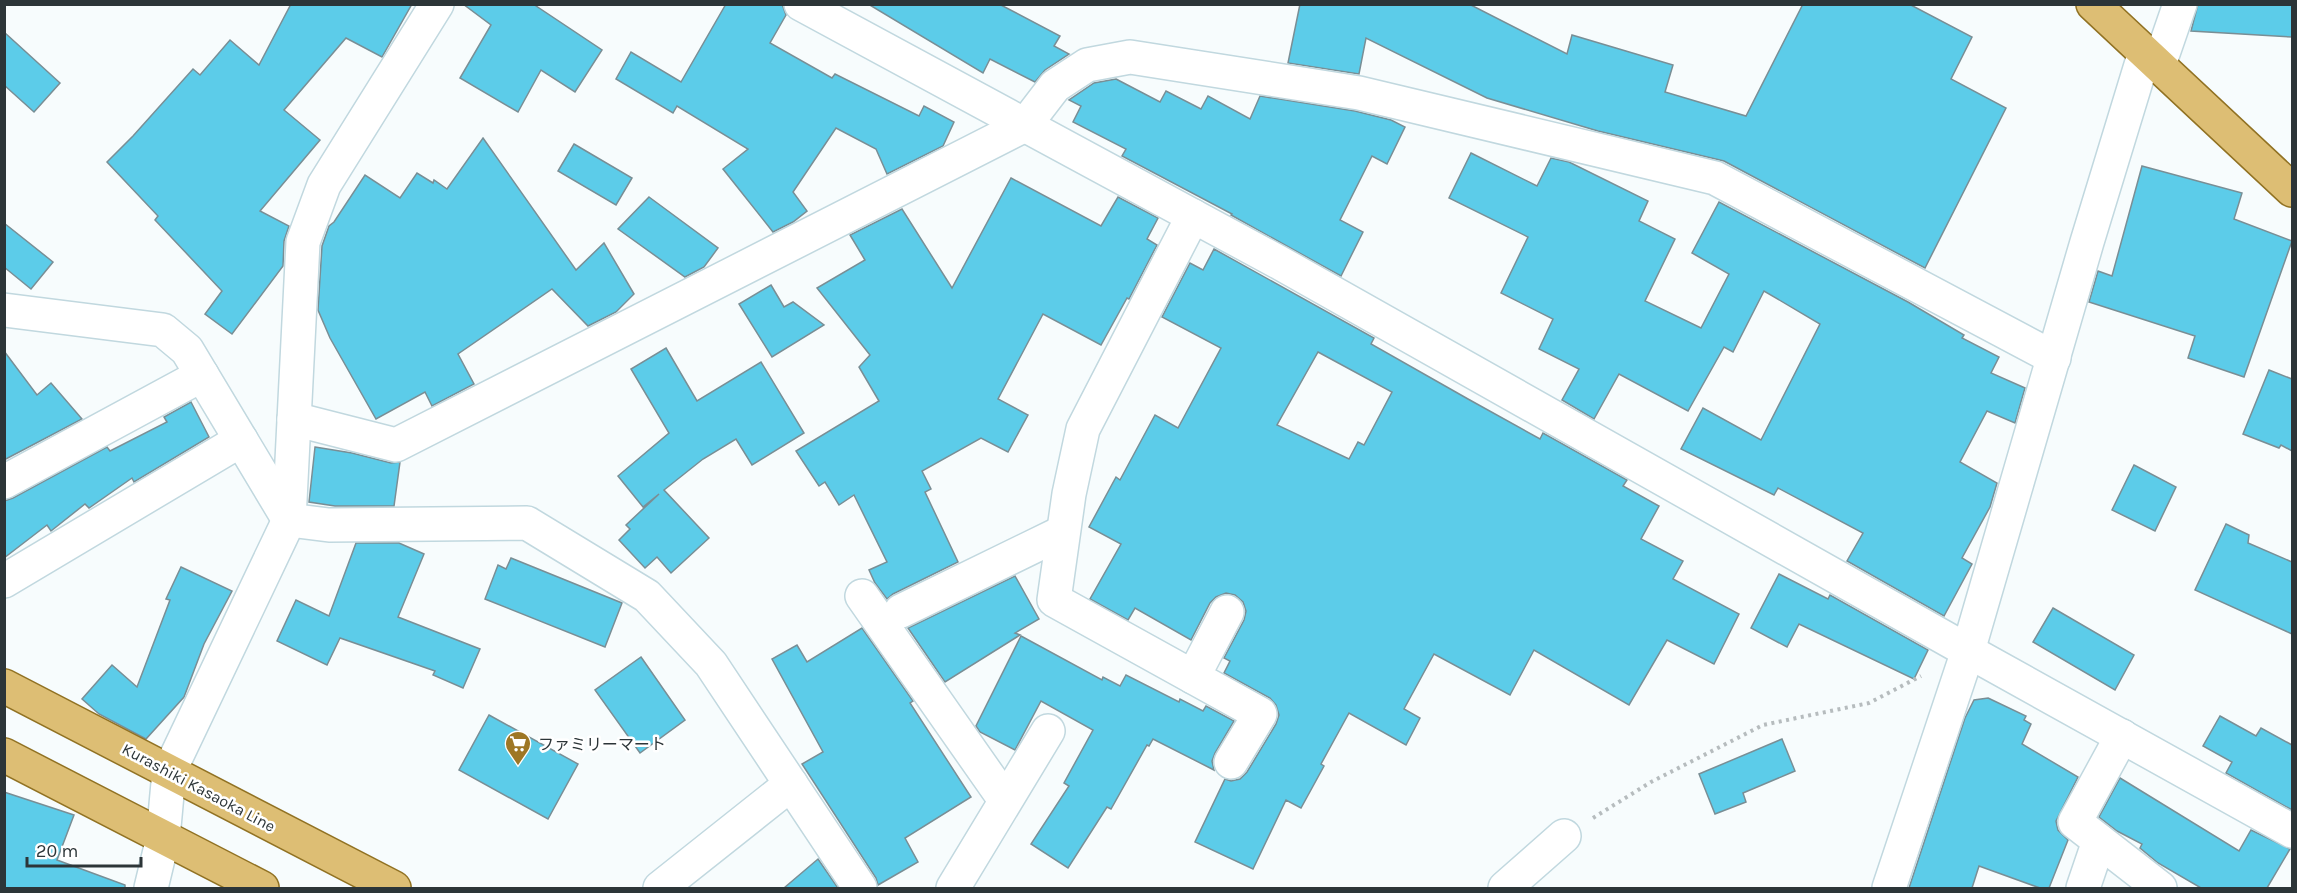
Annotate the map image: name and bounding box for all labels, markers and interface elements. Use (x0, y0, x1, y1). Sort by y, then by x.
supermarket icon: ファミリーマート (503, 729, 533, 767)
place label: ファミリーマート (538, 735, 666, 754)
street label: Kurashiki Kasaoka Line (119, 739, 279, 836)
scale bar (27, 830, 141, 868)
text: 20 m (36, 840, 78, 862)

